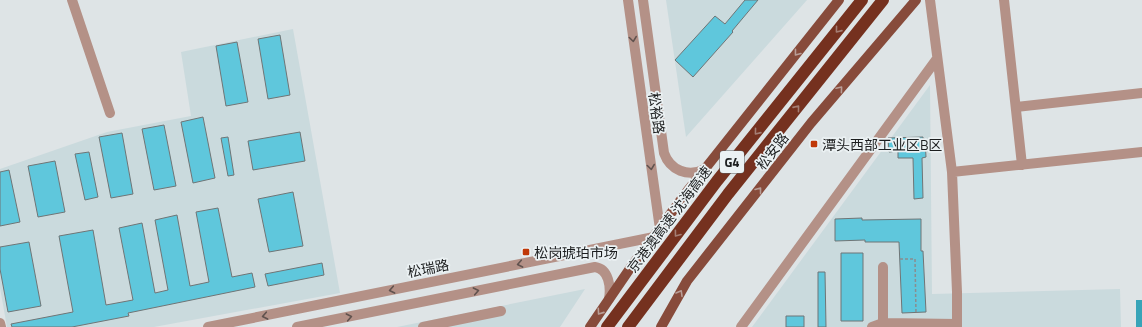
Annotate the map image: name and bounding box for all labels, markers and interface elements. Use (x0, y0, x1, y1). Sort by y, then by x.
one-way arrow (836, 26, 843, 33)
one-way arrow (628, 36, 637, 42)
one-way arrow (795, 48, 802, 55)
one-way arrow (836, 86, 843, 93)
street label: 松裕路 (644, 91, 670, 135)
one-way arrow (793, 105, 800, 112)
one-way arrow (754, 127, 761, 134)
street label: 松安路 (751, 128, 793, 174)
place label: 潭头西部工业区B区 (822, 134, 943, 155)
marker: 潭头西部工业区B区 (809, 139, 819, 149)
road number: G4 (720, 151, 744, 173)
street label: 京港澳高速 沈海高速 (622, 161, 716, 277)
one-way arrow (646, 164, 655, 171)
one-way arrow (754, 187, 761, 194)
one-way arrow (674, 230, 681, 237)
place label: 松岗琥珀市场 (534, 242, 618, 263)
marker: 松岗琥珀市场 (521, 247, 531, 257)
street label: 松瑞路 (405, 254, 451, 282)
one-way arrow (516, 259, 523, 268)
one-way arrow (389, 285, 395, 293)
one-way arrow (473, 287, 479, 295)
one-way arrow (675, 290, 682, 297)
one-way arrow (598, 308, 605, 315)
one-way arrow (262, 311, 268, 319)
one-way arrow (345, 313, 352, 321)

